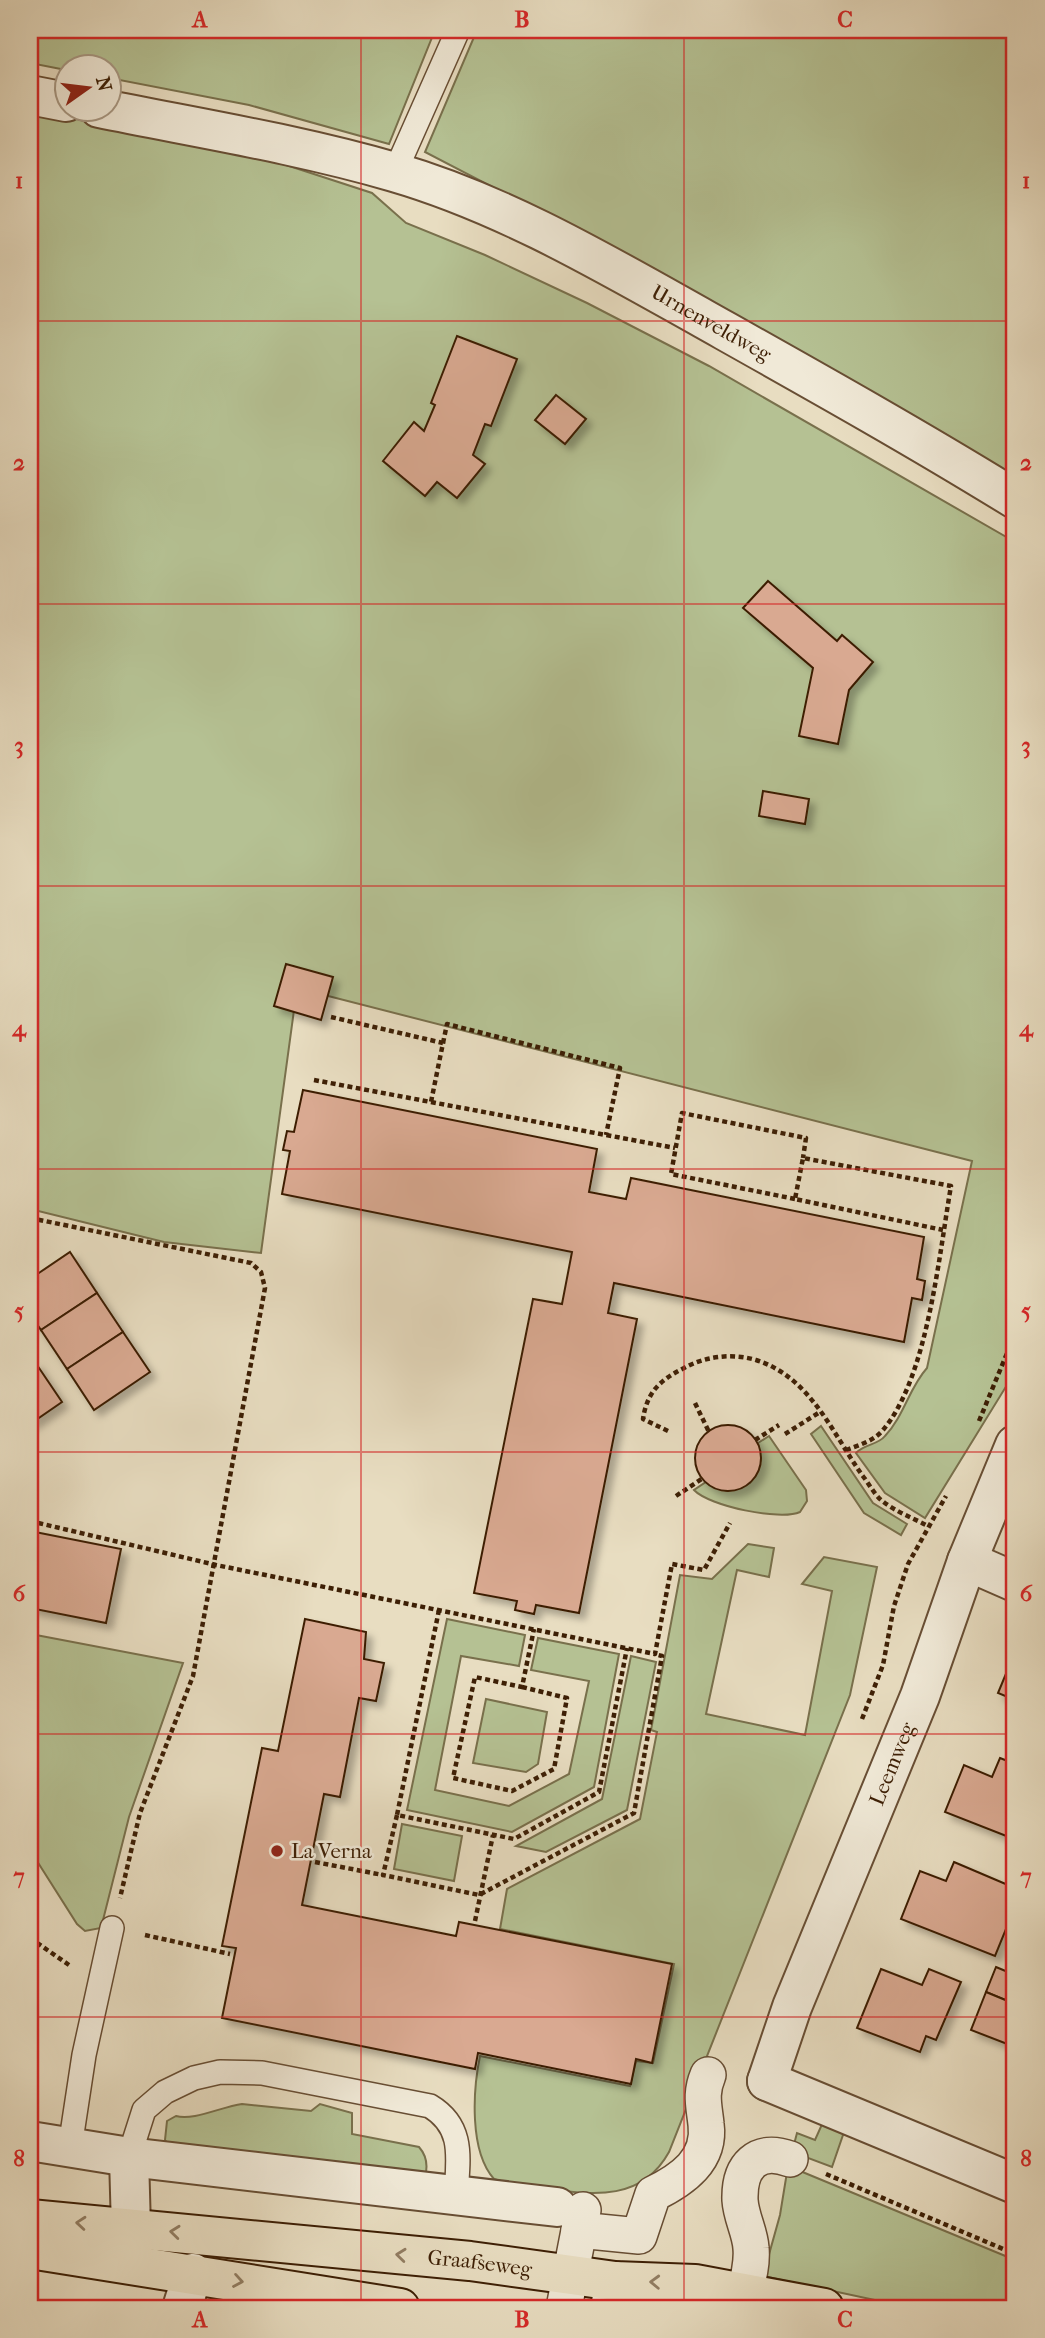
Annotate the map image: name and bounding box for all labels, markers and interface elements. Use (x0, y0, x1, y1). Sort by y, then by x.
text: A (191, 6, 209, 33)
text: B (515, 6, 530, 33)
text: C (837, 6, 853, 33)
north arrow (52, 52, 122, 122)
text: N (91, 74, 116, 94)
text: 1 (15, 167, 23, 194)
text: 1 (1022, 167, 1030, 194)
street label: Urnenveldweg (647, 280, 776, 367)
text: 2 (13, 449, 25, 476)
text: 2 (1020, 449, 1032, 476)
text: 3 (14, 732, 24, 759)
text: 3 (1021, 732, 1031, 759)
text: 4 (11, 1015, 27, 1042)
text: 4 (1018, 1015, 1034, 1042)
text: 5 (14, 1297, 24, 1324)
text: 5 (1021, 1297, 1031, 1324)
text: 6 (13, 1580, 26, 1607)
text: 6 (1020, 1580, 1033, 1607)
street label: Leemweg (864, 1718, 920, 1809)
place label: La Verna (291, 1839, 372, 1863)
marker: La Verna (269, 1843, 285, 1859)
text: 7 (12, 1863, 25, 1890)
text: 7 (1019, 1863, 1032, 1890)
text: 8 (13, 2145, 25, 2172)
text: 8 (1020, 2145, 1032, 2172)
one-way arrow (75, 2216, 86, 2231)
one-way arrow (169, 2225, 181, 2240)
street label: Graafseweg (427, 2245, 534, 2282)
one-way arrow (396, 2247, 407, 2262)
one-way arrow (232, 2273, 243, 2288)
one-way arrow (649, 2275, 660, 2290)
text: A (191, 2306, 209, 2333)
text: B (515, 2306, 530, 2333)
text: C (837, 2306, 853, 2333)

